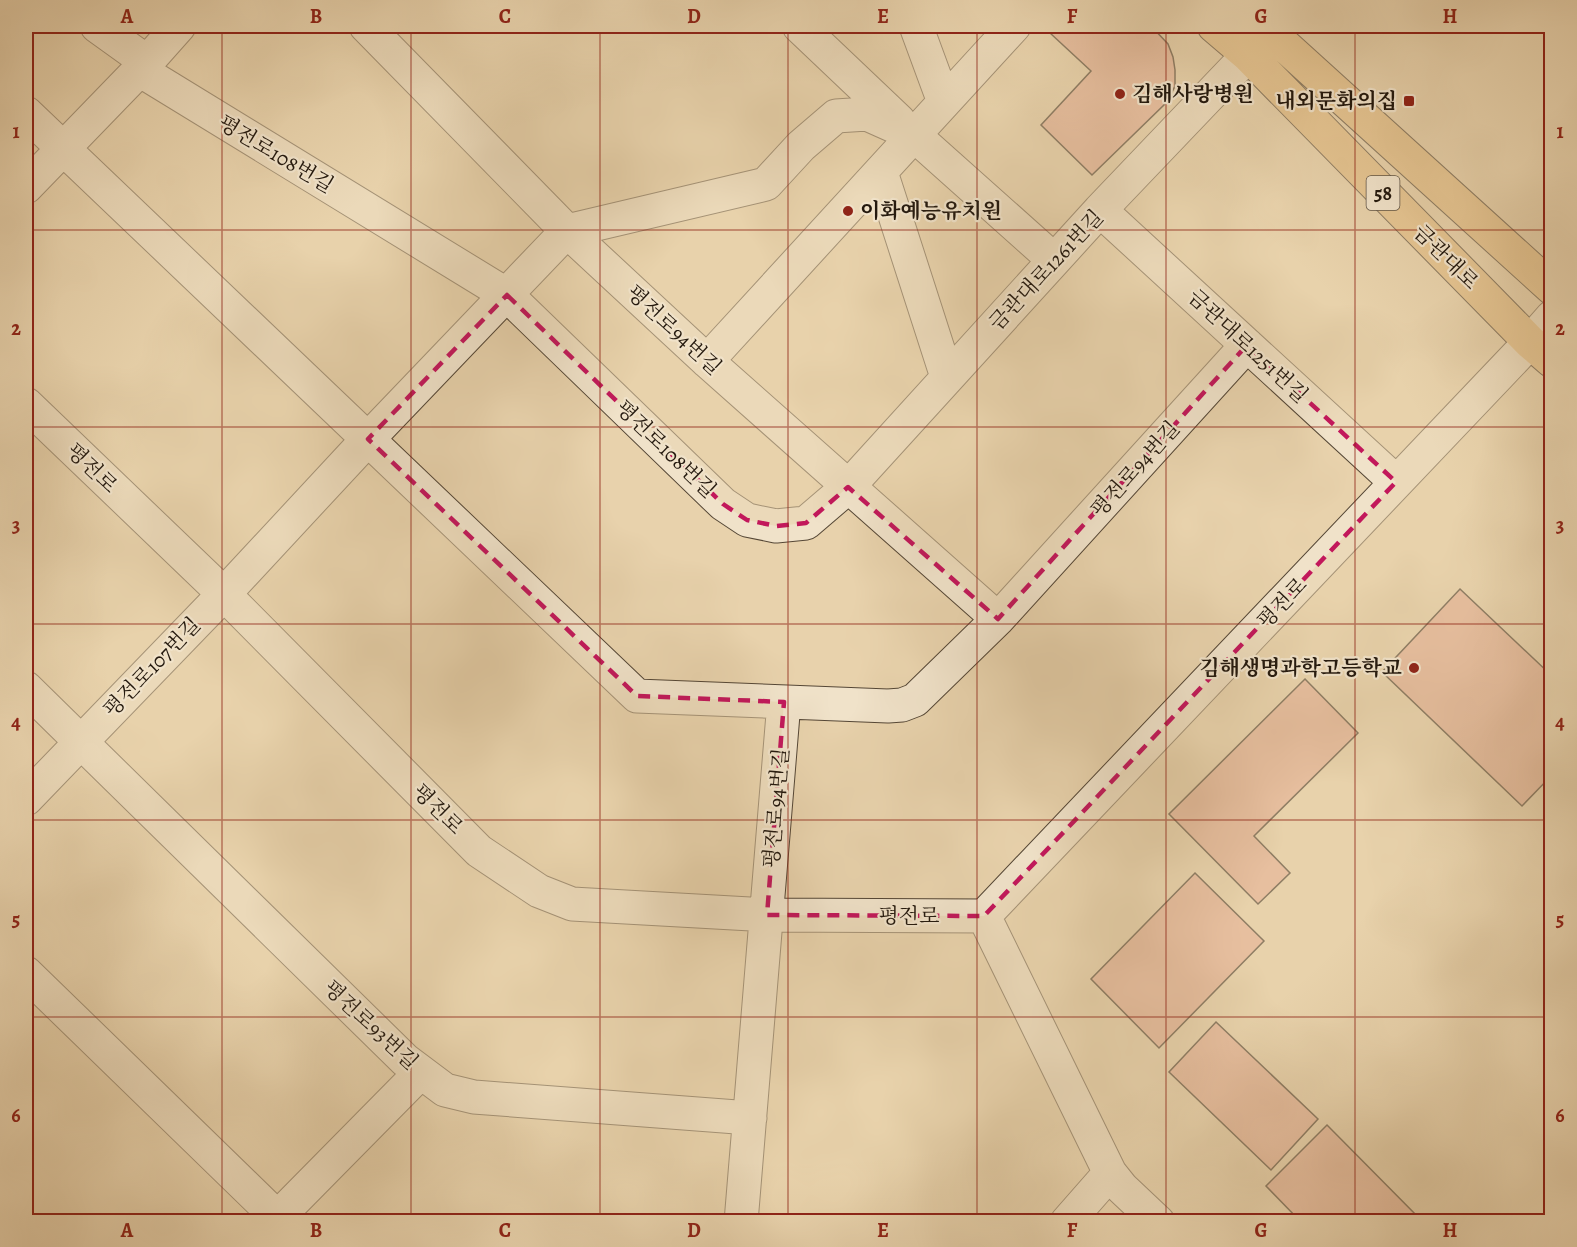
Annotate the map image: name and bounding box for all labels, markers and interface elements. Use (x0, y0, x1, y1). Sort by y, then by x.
text: A (120, 3, 134, 30)
text: B (310, 3, 322, 30)
text: C (499, 3, 511, 30)
text: D (687, 3, 701, 30)
text: E (877, 3, 889, 30)
text: F (1067, 3, 1078, 30)
text: G (1254, 3, 1268, 30)
text: H (1443, 3, 1458, 30)
place label: 김해사랑병원 (1132, 80, 1254, 108)
marker: 김해사랑병원 (1113, 87, 1127, 101)
place label: 내외문화의집 (1275, 87, 1397, 115)
marker: 내외문화의집 (1402, 94, 1416, 108)
street label: 평전로108번길 (213, 109, 339, 199)
text: 1 (12, 118, 20, 145)
text: 1 (1556, 118, 1564, 145)
road number: 58 (1366, 176, 1400, 210)
place label: 이화예능유치원 (860, 197, 1002, 225)
street label: 금관대로1261번길 (983, 203, 1109, 337)
marker: 이화예능유치원 (841, 204, 855, 218)
street label: 금관대로 (1407, 218, 1485, 296)
street label: 평전로94번길 (620, 279, 728, 381)
street label: 금관대로1251번길 (1182, 283, 1314, 409)
text: 2 (11, 315, 21, 342)
text: 2 (1555, 315, 1565, 342)
street label: 평전로108번길 (610, 394, 722, 504)
street label: 평전로94번길 (1084, 415, 1186, 523)
street label: 평전로 (60, 437, 124, 499)
text: 3 (12, 512, 20, 539)
text: 3 (1556, 512, 1564, 539)
street label: 평전로 (1251, 571, 1313, 635)
street label: 평전로107번길 (97, 611, 207, 723)
place label: 김해생명과학고등학교 (1199, 654, 1402, 682)
marker: 김해생명과학고등학교 (1407, 661, 1421, 675)
text: 4 (11, 709, 21, 736)
text: 4 (1555, 709, 1565, 736)
street label: 평전로94번길 (757, 747, 795, 869)
street label: 평전로 (407, 778, 469, 840)
street label: 평전로 (879, 902, 939, 930)
text: 5 (12, 906, 20, 933)
text: 5 (1556, 906, 1564, 933)
street label: 평전로93번길 (318, 974, 424, 1076)
text: 6 (11, 1102, 21, 1129)
text: 6 (1555, 1102, 1565, 1129)
text: A (120, 1217, 134, 1244)
text: B (310, 1217, 322, 1244)
text: C (499, 1217, 511, 1244)
text: D (687, 1217, 701, 1244)
text: E (877, 1217, 889, 1244)
text: F (1067, 1217, 1078, 1244)
text: G (1254, 1217, 1268, 1244)
text: H (1443, 1217, 1458, 1244)

